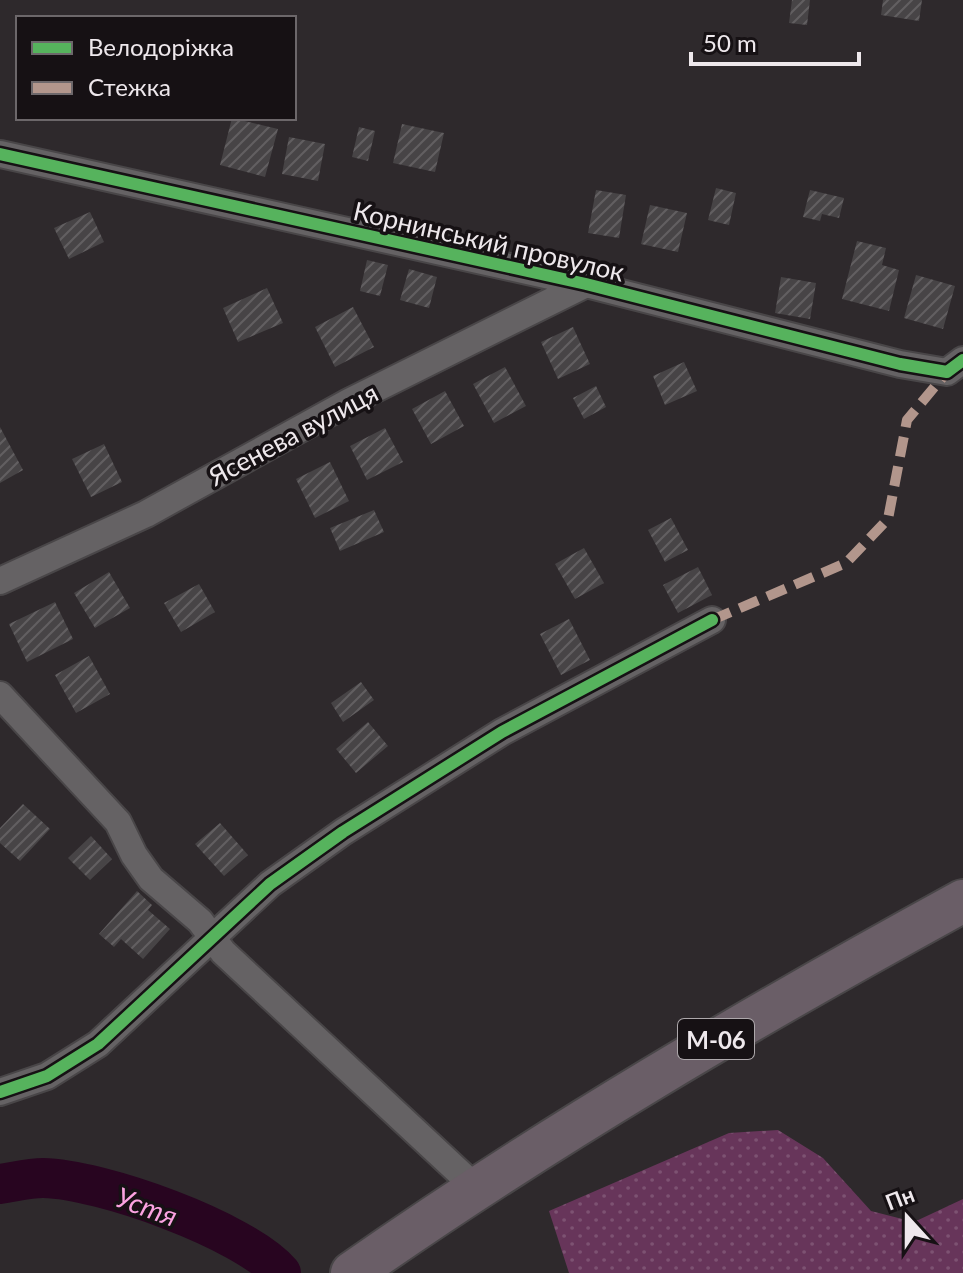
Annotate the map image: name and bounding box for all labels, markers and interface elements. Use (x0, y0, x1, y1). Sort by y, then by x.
legend (16, 16, 296, 120)
scale bar (691, 16, 859, 66)
text: 50 m (703, 28, 757, 57)
text: Велодоріжка (88, 32, 234, 61)
text: Стежка (88, 72, 171, 101)
street label: Корнинський провулок (350, 194, 628, 288)
street label: Ясенева вулиця (202, 376, 383, 493)
road number: М-06 (678, 1019, 754, 1059)
north arrow (867, 1177, 947, 1257)
water label: Устя (112, 1179, 182, 1233)
text: Пн (881, 1180, 918, 1216)

